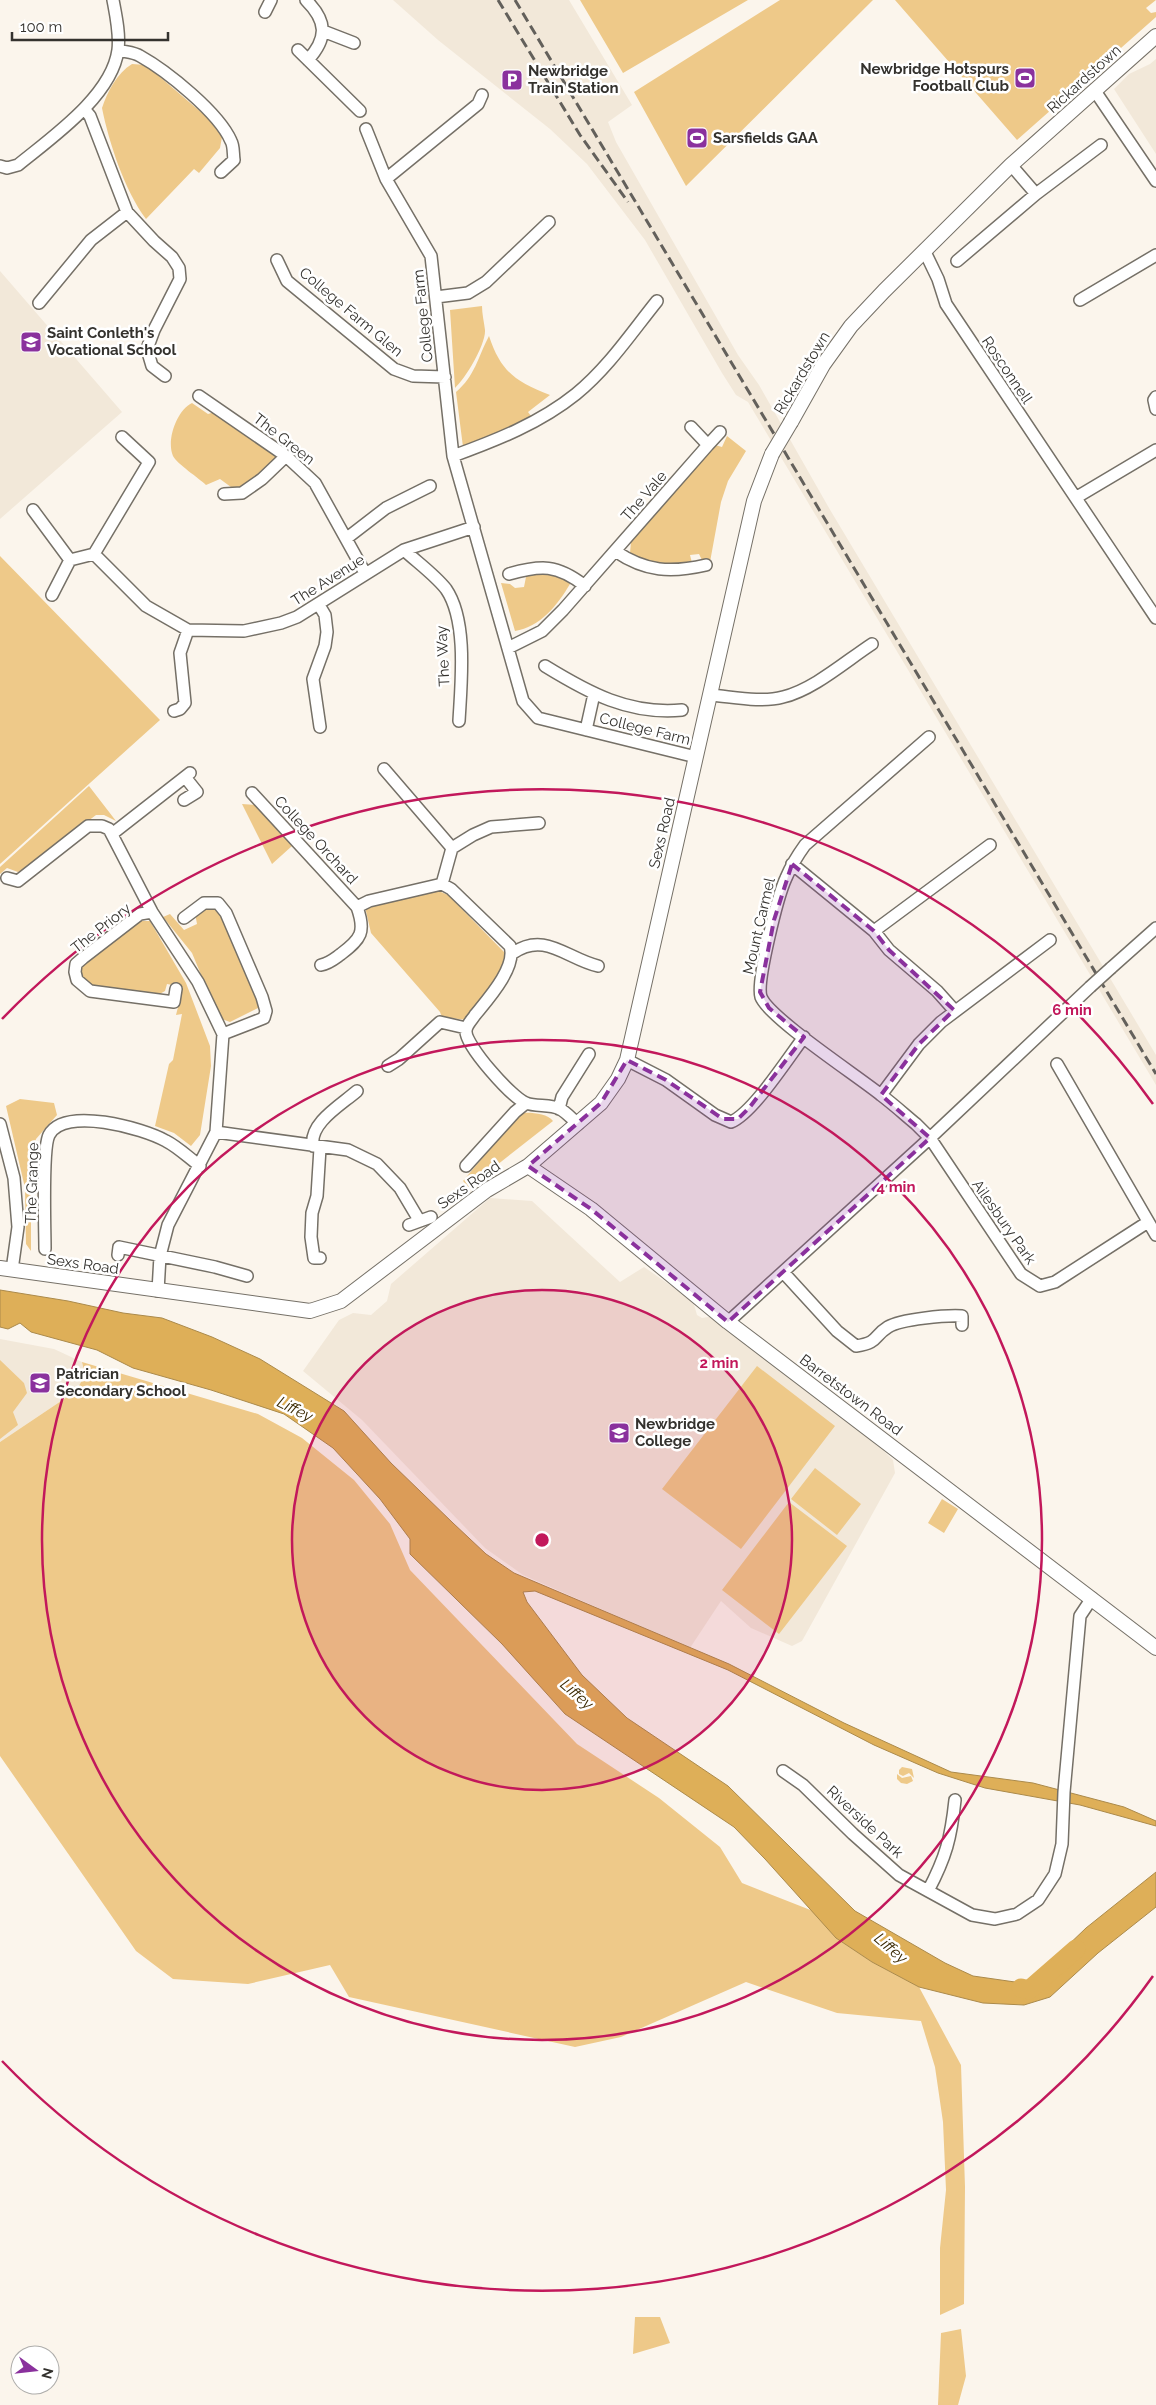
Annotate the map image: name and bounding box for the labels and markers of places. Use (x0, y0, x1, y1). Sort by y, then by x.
place label: Newbridge Hotspurs Football Club (860, 60, 1009, 95)
place label: Newbridge Train Station (528, 62, 618, 97)
sports icon: Newbridge Hotspurs Football Club (1013, 66, 1037, 90)
parking icon: Newbridge Train Station (500, 68, 524, 92)
sports icon: Sarsfields GAA (685, 126, 709, 150)
place label: Sarsfields GAA (713, 129, 819, 147)
place label: Saint Conleth's Vocational School (47, 324, 176, 359)
school or university icon: Saint Conleth's Vocational School (19, 330, 43, 354)
place label: Patrician Secondary School (56, 1365, 186, 1400)
school or university icon: Patrician Secondary School (28, 1371, 52, 1395)
place label: Newbridge College (635, 1415, 715, 1450)
school or university icon: Newbridge College (607, 1421, 631, 1445)
centre of rings (533, 1531, 551, 1549)

